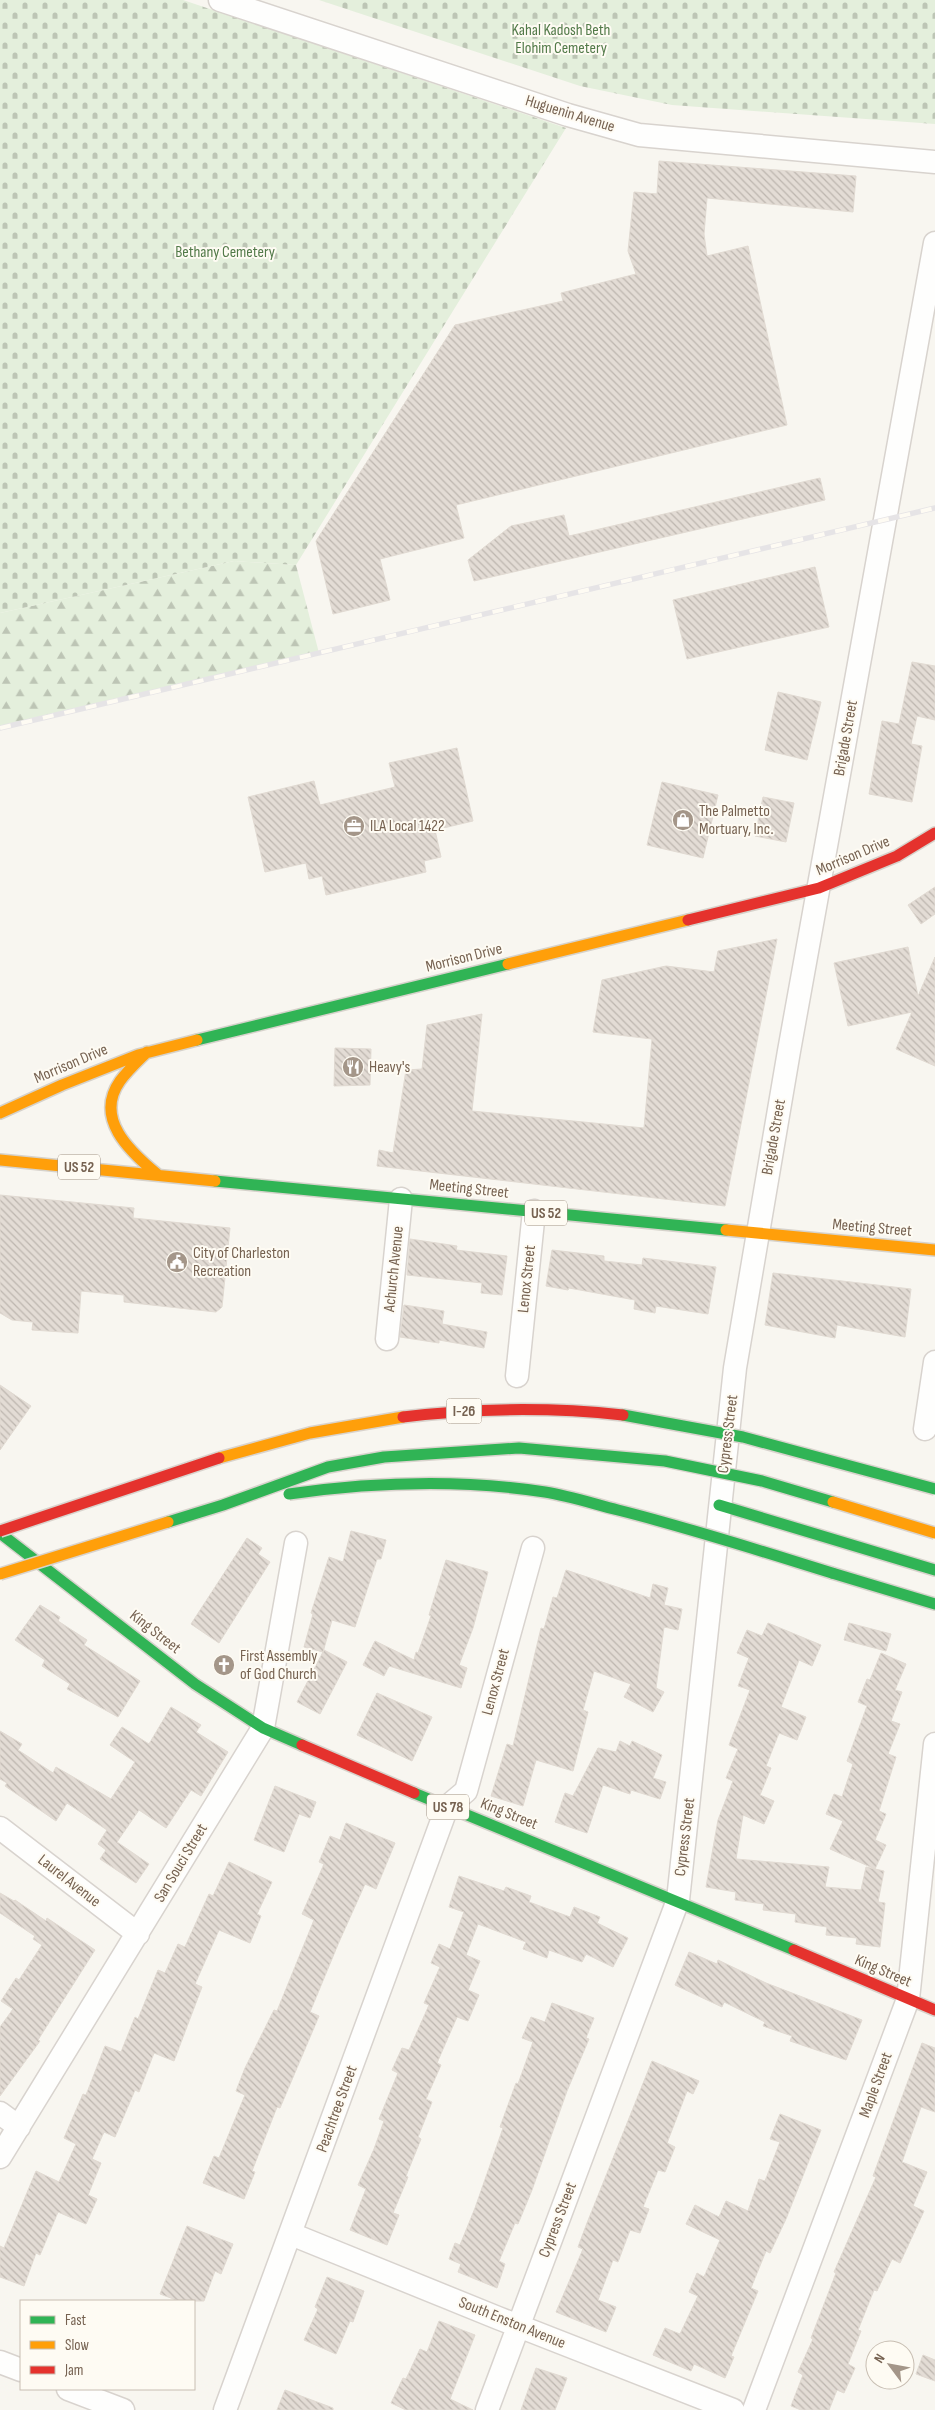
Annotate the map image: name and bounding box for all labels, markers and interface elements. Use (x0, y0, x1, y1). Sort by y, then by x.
park label: Kahal Kadosh Beth Elohim Cemetery (512, 21, 610, 58)
street label: Huguenin Avenue (523, 91, 617, 137)
park label: Bethany Cemetery (175, 243, 275, 262)
street label: Brigade Street (830, 699, 862, 777)
place label: The Palmetto Mortuary, Inc. (699, 802, 773, 839)
shop icon: The Palmetto Mortuary, Inc. (671, 808, 695, 832)
office icon: ILA Local 1422 (342, 814, 366, 838)
place label: ILA Local 1422 (370, 817, 445, 836)
street label: Morrison Drive (813, 832, 893, 880)
street label: Morrison Drive (424, 939, 504, 977)
street label: Morrison Drive (31, 1040, 111, 1088)
restaurant icon: Heavy's (341, 1055, 365, 1079)
place label: Heavy's (369, 1058, 410, 1077)
street label: Brigade Street (758, 1098, 790, 1176)
road number: US 52 (58, 1154, 100, 1180)
street label: Meeting Street (428, 1175, 510, 1203)
road number: US 52 (525, 1200, 567, 1226)
street label: Meeting Street (831, 1215, 913, 1241)
street label: Achurch Avenue (380, 1225, 408, 1314)
place label: City of Charleston Recreation (193, 1244, 290, 1281)
street label: Lenox Street (514, 1244, 540, 1314)
public building icon: City of Charleston Recreation (165, 1250, 189, 1274)
street label: Cypress Street (714, 1394, 742, 1474)
road number: I-26 (446, 1398, 482, 1424)
street label: King Street (126, 1606, 184, 1658)
place label: First Assembly of God Church (240, 1647, 318, 1684)
street label: Lenox Street (478, 1647, 514, 1717)
church icon: First Assembly of God Church (212, 1653, 236, 1677)
road number: US 78 (427, 1794, 469, 1820)
street label: King Street (478, 1794, 540, 1834)
street label: Cypress Street (671, 1797, 699, 1877)
street label: San Souci Street (150, 1820, 212, 1906)
street label: Laurel Avenue (34, 1851, 104, 1911)
street label: King Street (852, 1951, 914, 1991)
street label: Maple Street (855, 2050, 897, 2120)
street label: Peachtree Street (312, 2063, 362, 2155)
street label: Cypress Street (535, 2180, 581, 2260)
street label: South Enston Avenue (456, 2293, 568, 2353)
legend (20, 2300, 195, 2390)
text: Fast (65, 2311, 87, 2330)
text: Slow (65, 2336, 89, 2355)
north arrow (865, 2340, 915, 2390)
text: N (870, 2351, 889, 2366)
text: Jam (64, 2361, 83, 2380)

